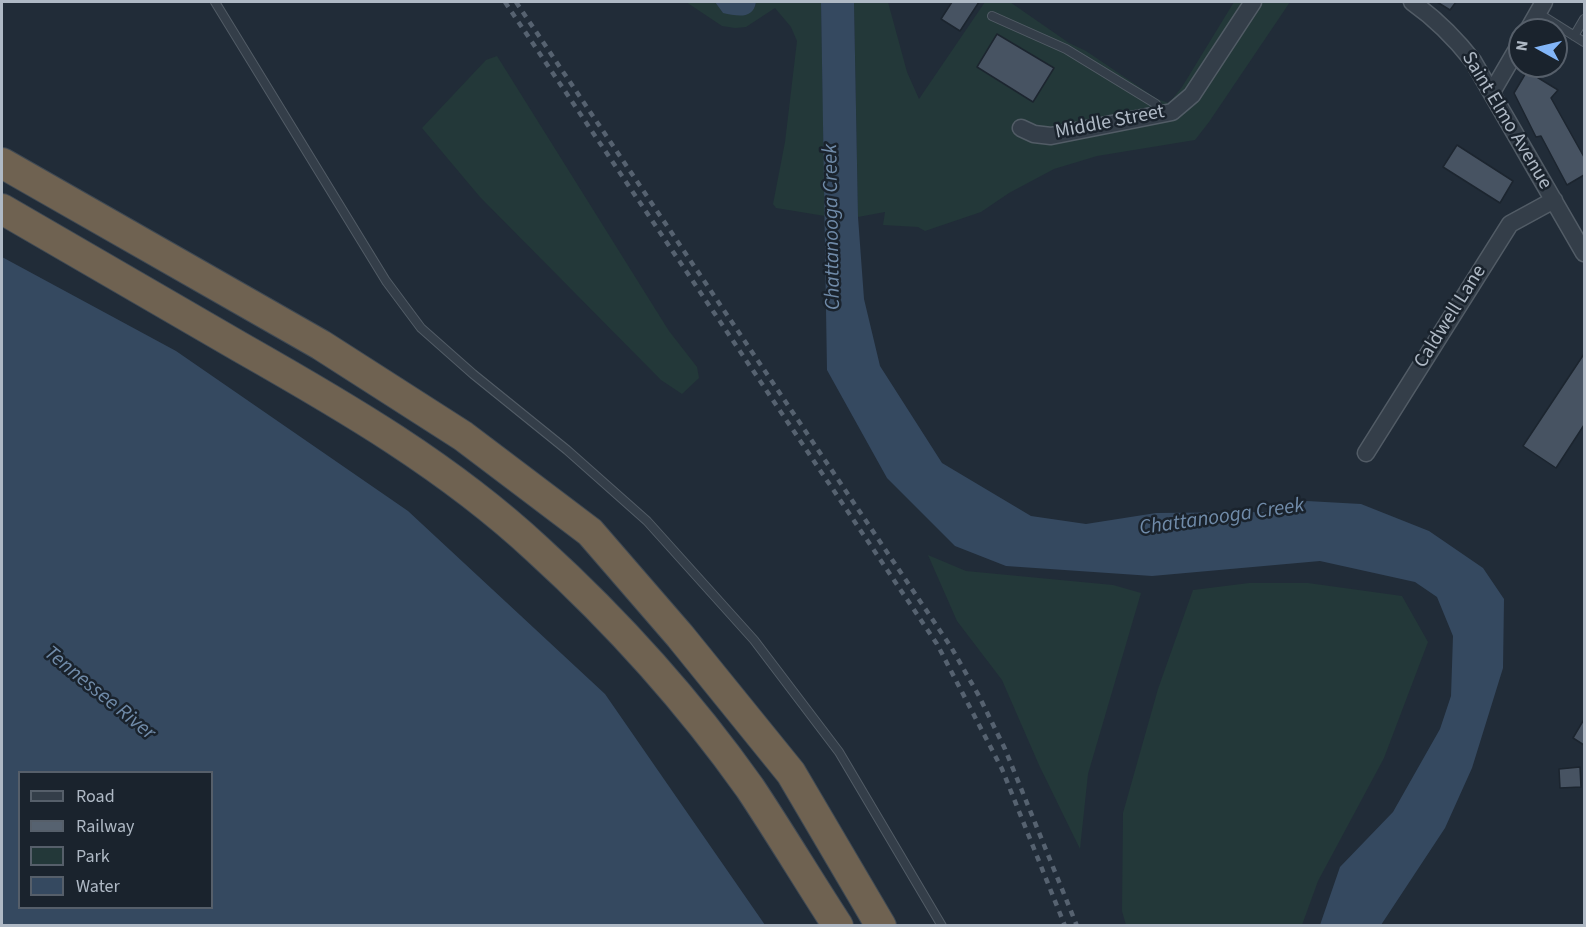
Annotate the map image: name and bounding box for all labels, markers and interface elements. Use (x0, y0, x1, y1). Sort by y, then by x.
north arrow (1508, 18, 1568, 78)
text: N (1511, 39, 1534, 53)
street label: Saint Elmo Avenue (1456, 48, 1556, 194)
street label: Middle Street (1053, 101, 1167, 145)
water label: Chattanooga Creek (819, 144, 847, 310)
street label: Caldwell Lane (1410, 261, 1492, 373)
water label: Chattanooga Creek (1138, 494, 1306, 542)
water label: Tennessee River (38, 641, 160, 747)
legend (18, 771, 213, 909)
text: Road (76, 784, 115, 809)
text: Railway (76, 814, 135, 839)
text: Park (76, 844, 110, 869)
text: Water (76, 874, 120, 899)

